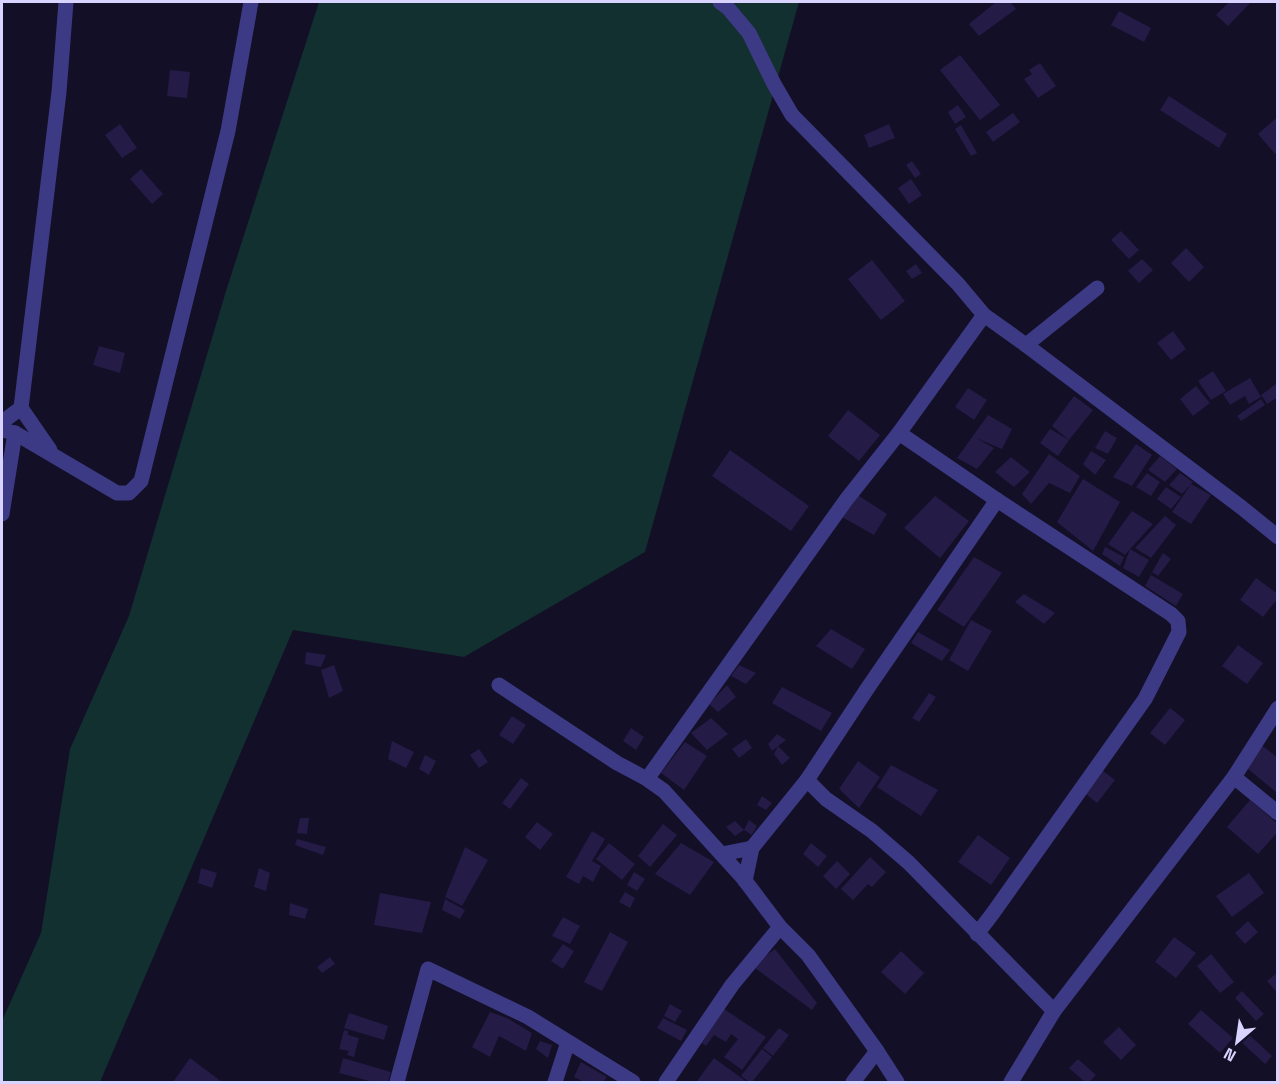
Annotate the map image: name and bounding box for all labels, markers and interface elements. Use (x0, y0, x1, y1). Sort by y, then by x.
north arrow (1207, 1012, 1267, 1072)
text: N (1220, 1043, 1240, 1066)

